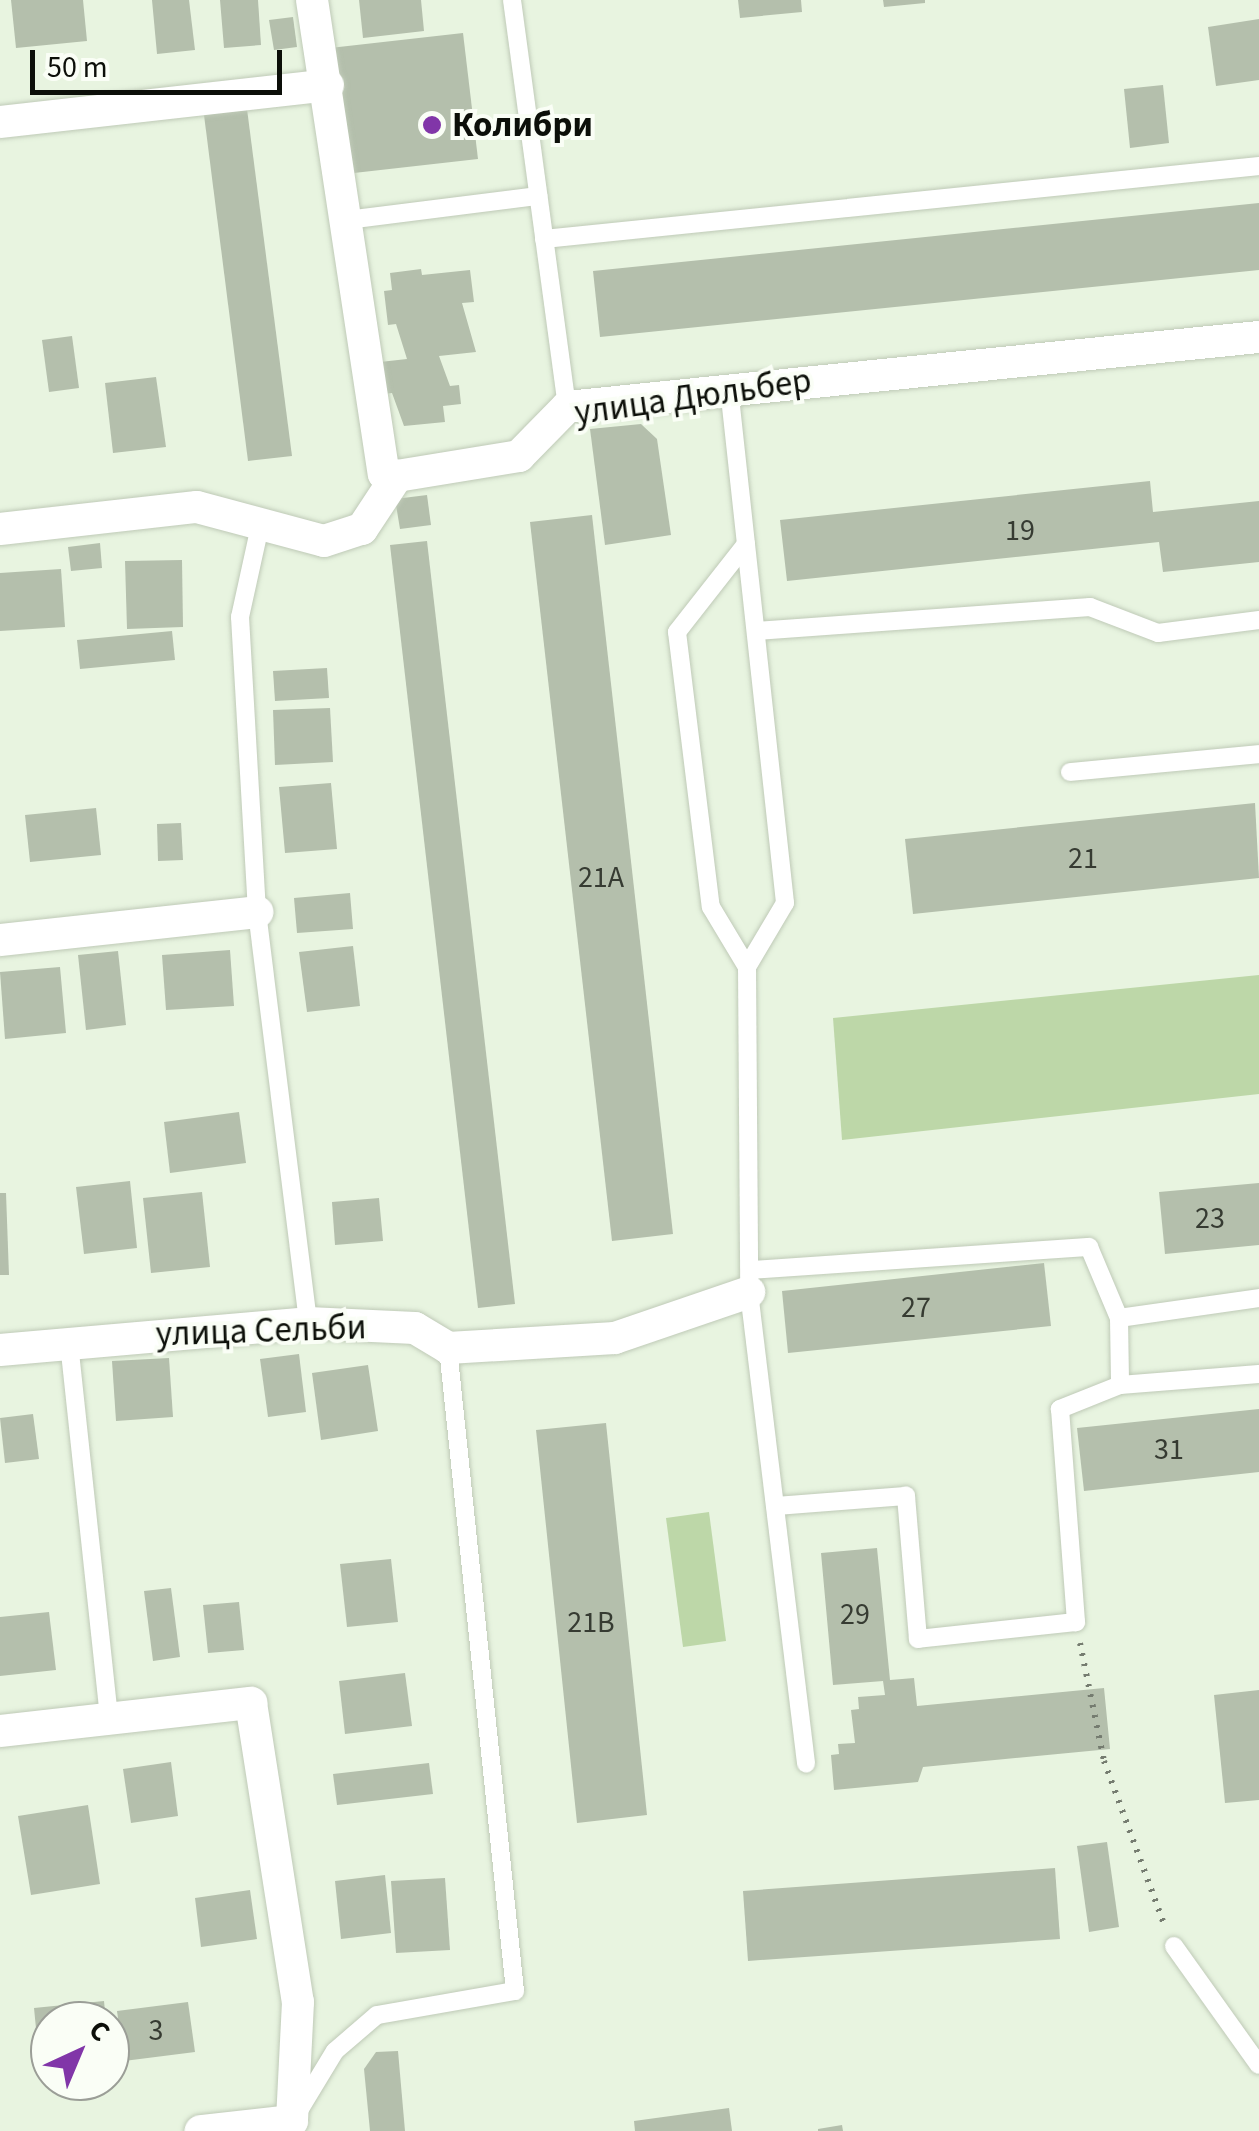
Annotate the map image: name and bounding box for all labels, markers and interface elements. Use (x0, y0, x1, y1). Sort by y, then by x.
scale bar (35, 30, 288, 92)
text: 50 m (47, 46, 108, 89)
place label: Колибри (452, 104, 593, 146)
marker: Колибри (421, 114, 443, 136)
street label: улица Дюльбер (572, 360, 814, 434)
house number: 19 (1005, 513, 1035, 549)
house number: 21 (1068, 841, 1098, 877)
house number: 21А (578, 860, 624, 896)
house number: 23 (1195, 1201, 1225, 1237)
house number: 27 (901, 1290, 931, 1326)
street label: улица Сельби (155, 1306, 367, 1356)
house number: 31 (1154, 1432, 1184, 1468)
house number: 29 (840, 1597, 870, 1633)
house number: 21В (567, 1605, 615, 1641)
north arrow (30, 2001, 130, 2101)
text: С (80, 2011, 119, 2051)
house number: 3 (149, 2013, 163, 2049)

